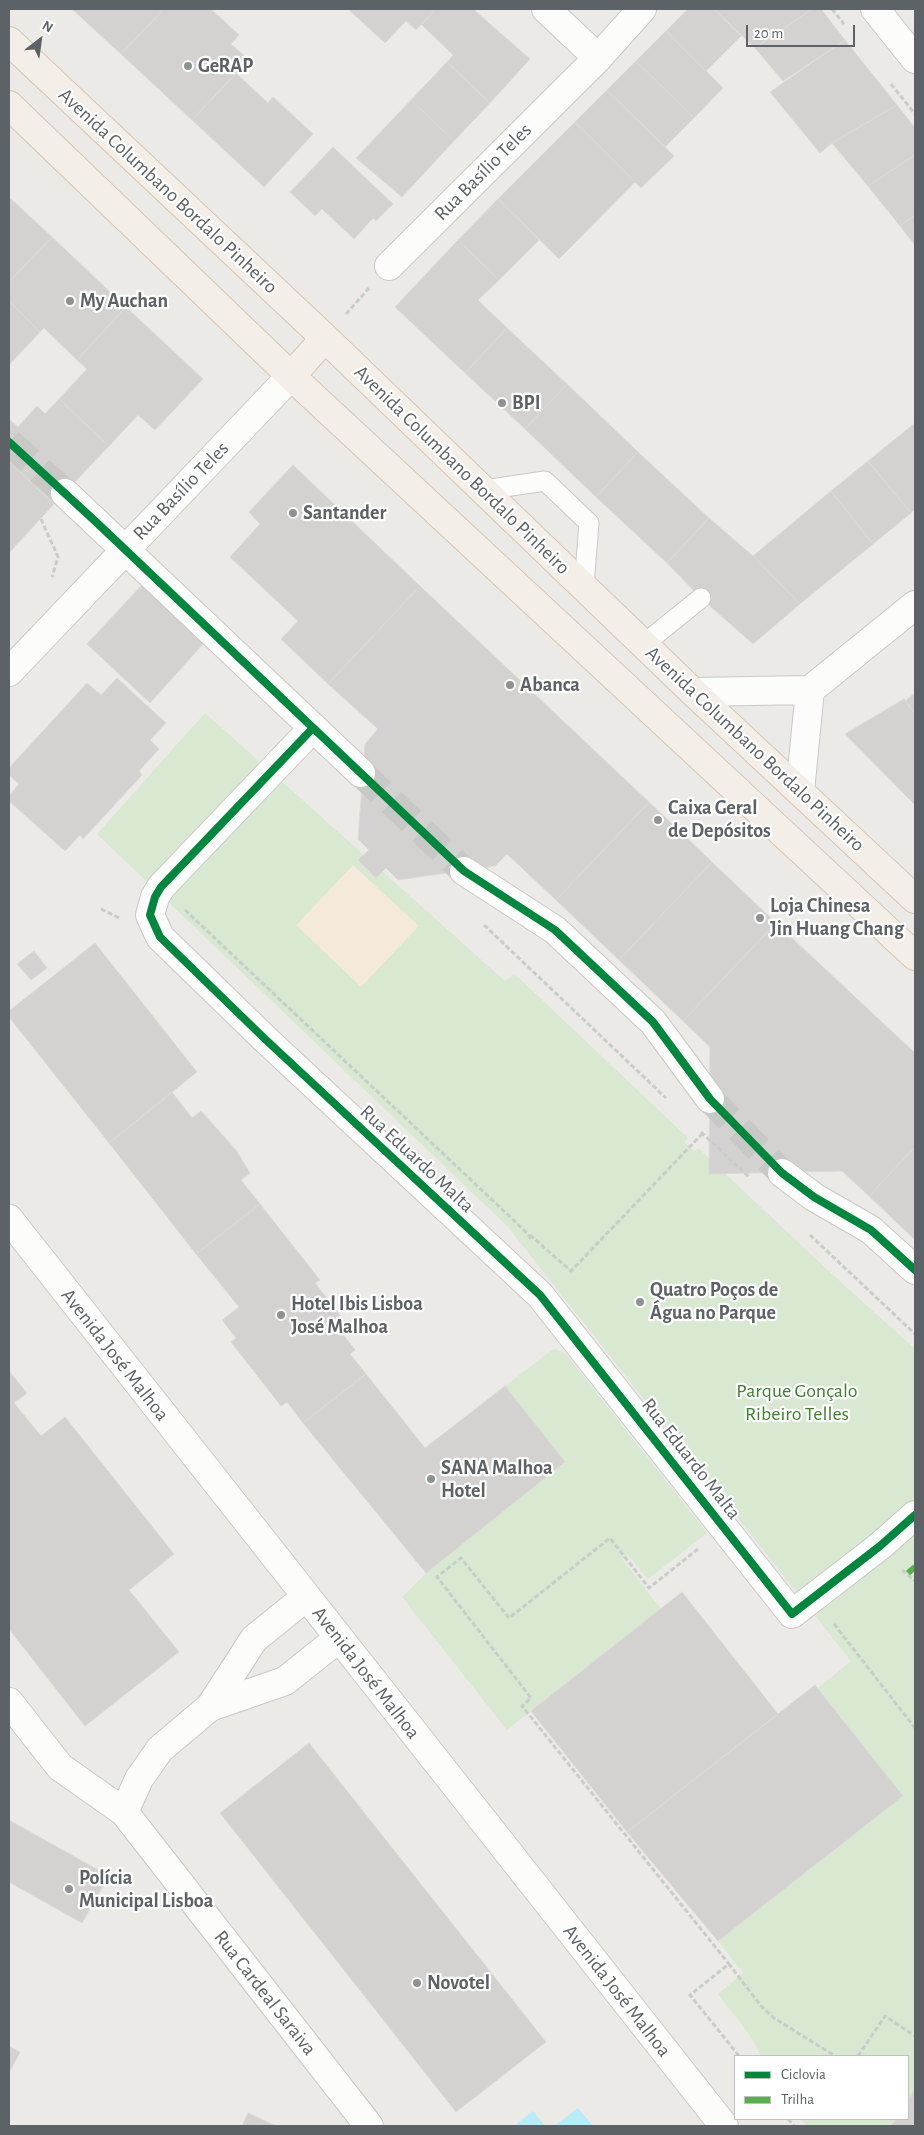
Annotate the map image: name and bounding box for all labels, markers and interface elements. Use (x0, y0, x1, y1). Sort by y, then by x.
north arrow (15, 15, 65, 65)
scale bar (749, 15, 858, 47)
text: N (40, 19, 55, 36)
text: 20 m (754, 26, 783, 41)
place label: GeRAP (198, 54, 253, 78)
marker: GeRAP (182, 60, 194, 72)
street label: Avenida Columbano Bordalo Pinheiro (54, 83, 282, 299)
street label: Rua Basílio Teles (429, 118, 537, 226)
place label: My Auchan (80, 289, 168, 313)
marker: My Auchan (64, 295, 76, 307)
street label: Avenida Columbano Bordalo Pinheiro (349, 360, 575, 580)
place label: BPI (512, 391, 541, 415)
marker: BPI (496, 397, 508, 409)
street label: Rua Basílio Teles (128, 437, 234, 545)
place label: Santander (303, 501, 386, 525)
marker: Santander (287, 507, 299, 519)
street label: Avenida Columbano Bordalo Pinheiro (641, 641, 869, 857)
place label: Abanca (520, 673, 580, 697)
marker: Abanca (504, 679, 516, 691)
place label: Caixa Geral de Depósitos (668, 796, 771, 843)
marker: Caixa Geral de Depósitos (652, 814, 664, 826)
place label: Loja Chinesa Jin Huang Chang (770, 894, 904, 941)
marker: Loja Chinesa Jin Huang Chang (754, 912, 766, 924)
street label: Rua Eduardo Malta (355, 1100, 479, 1218)
place label: Quatro Poços de Água no Parque (650, 1278, 778, 1325)
street label: Avenida José Malhoa (56, 1284, 174, 1426)
place label: Hotel Ibis Lisboa José Malhoa (291, 1292, 423, 1339)
marker: Quatro Poços de Água no Parque (634, 1296, 646, 1308)
marker: Hotel Ibis Lisboa José Malhoa (275, 1309, 287, 1321)
park label: Parque Gonçalo Ribeiro Telles (736, 1379, 858, 1426)
street label: Rua Eduardo Malta (636, 1394, 746, 1524)
place label: SANA Malhoa Hotel (441, 1456, 553, 1503)
marker: SANA Malhoa Hotel (425, 1473, 437, 1485)
street label: Avenida José Malhoa (307, 1602, 425, 1744)
place label: Polícia Municipal Lisboa (79, 1866, 213, 1913)
marker: Polícia Municipal Lisboa (63, 1883, 75, 1895)
street label: Avenida José Malhoa (558, 1920, 676, 2062)
street label: Rua Cardeal Saraiva (209, 1926, 321, 2060)
place label: Novotel (427, 1971, 490, 1995)
marker: Novotel (411, 1977, 423, 1989)
legend (734, 2055, 909, 2120)
text: Ciclovia (781, 2067, 826, 2082)
text: Trilha (781, 2092, 814, 2107)

